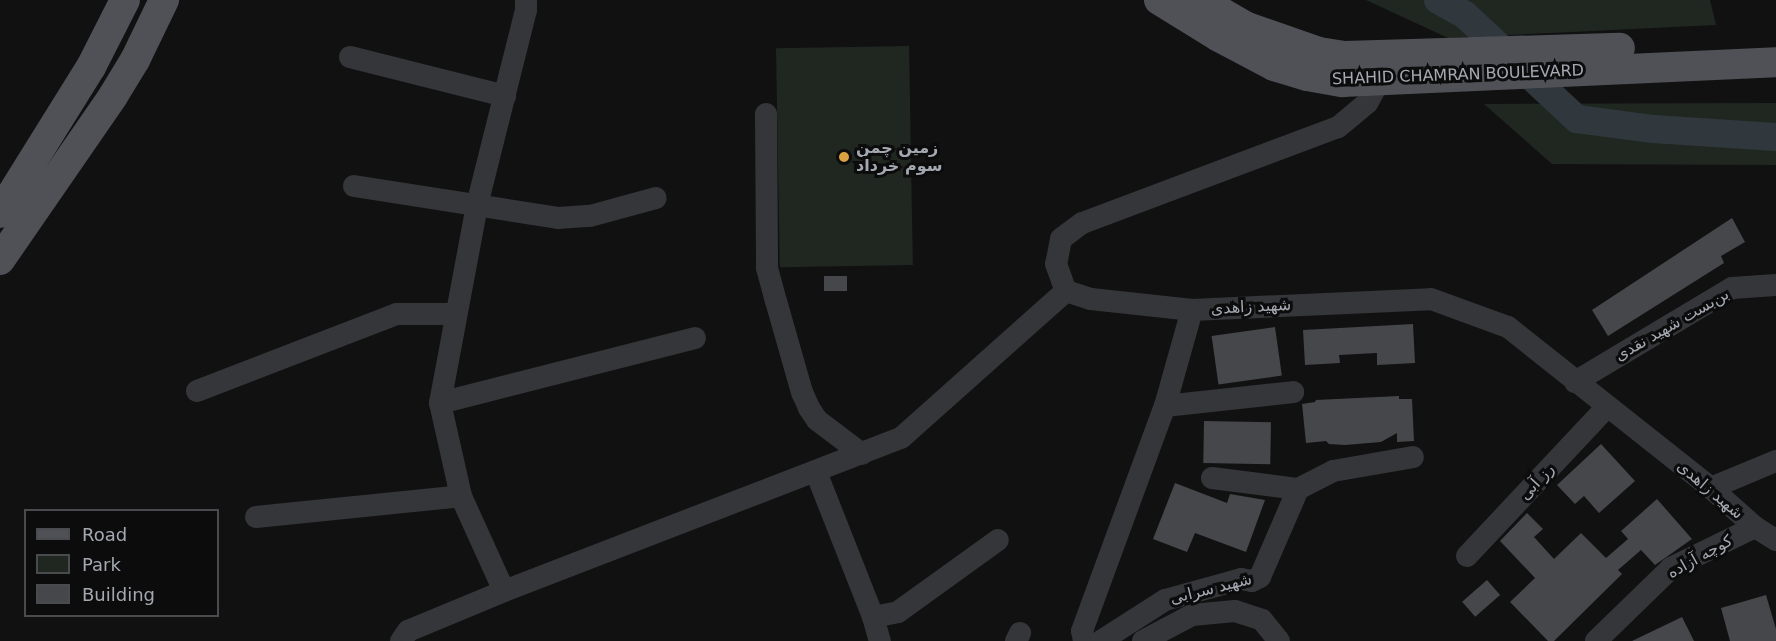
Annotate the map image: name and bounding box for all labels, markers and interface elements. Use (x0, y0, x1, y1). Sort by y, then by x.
street label: SHAHID CHAMRAN BOULEVARD (1332, 61, 1584, 89)
place label: زمین چمن سوم خرداد (856, 138, 942, 176)
marker: زمین چمن سوم خرداد (837, 150, 851, 164)
street label: بن‌بست شهید نقدی (1611, 285, 1733, 365)
street label: شهید زاهدی (1210, 295, 1292, 319)
street label: شهید زاهدی (1673, 457, 1747, 523)
street label: رز آبی (1515, 460, 1559, 504)
legend (24, 509, 219, 617)
text: Road (82, 524, 127, 545)
street label: کوچه آزاده (1664, 531, 1736, 583)
text: Park (82, 554, 121, 575)
street label: شهید سرابی (1168, 570, 1254, 608)
text: Building (82, 584, 155, 605)

